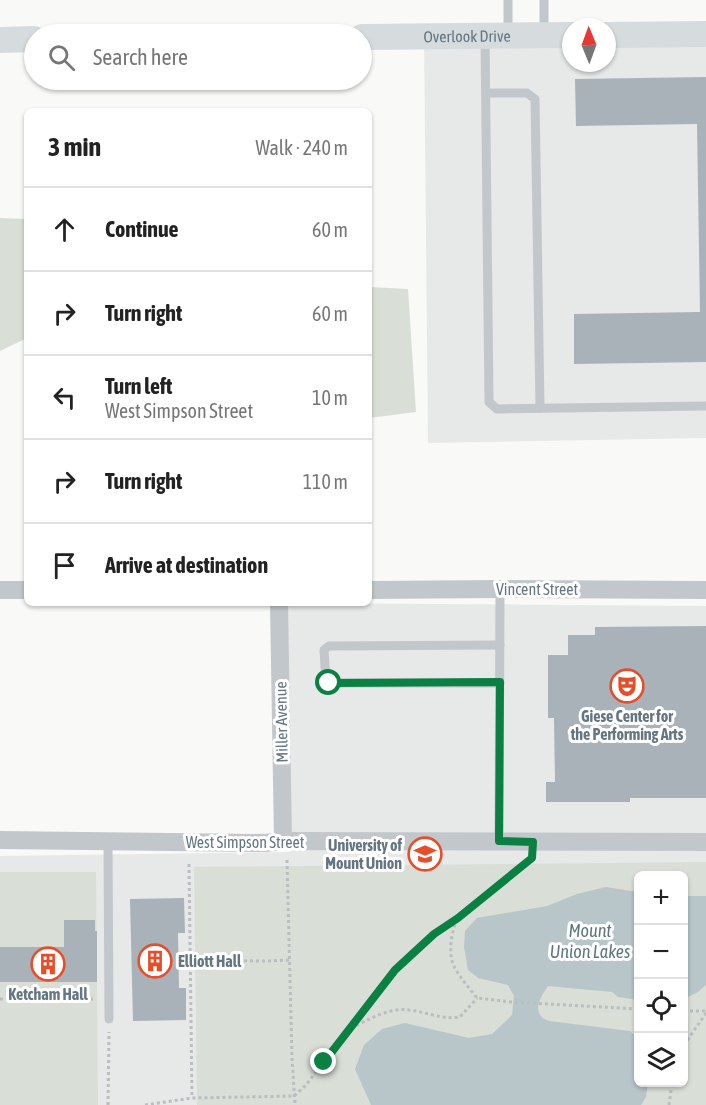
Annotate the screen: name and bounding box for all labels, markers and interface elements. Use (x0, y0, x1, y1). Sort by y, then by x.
north arrow (562, 18, 616, 72)
search box (24, 24, 372, 90)
street label: Overlook Drive (423, 27, 511, 45)
icon: search (45, 41, 78, 74)
text: Search here (93, 44, 188, 70)
text: 3 min (48, 132, 101, 162)
text: Walk · 240 m (256, 136, 348, 159)
icon: ahead (48, 213, 81, 246)
text: Continue (105, 216, 179, 242)
text: 60 m (312, 218, 348, 241)
icon: right (48, 297, 81, 330)
text: Turn right (105, 300, 182, 326)
text: 60 m (312, 302, 348, 325)
text: Turn left (105, 373, 172, 399)
icon: left (48, 381, 81, 414)
text: 10 m (312, 386, 348, 409)
text: West Simpson Street (105, 399, 253, 422)
icon: right (48, 465, 81, 498)
text: Turn right (105, 468, 182, 494)
text: 110 m (303, 470, 348, 493)
icon: arrive (48, 549, 81, 582)
text: Arrive at destination (105, 552, 268, 578)
street label: Vincent Street (496, 580, 578, 598)
theatre icon: Giese Center for the Performing Arts (609, 668, 645, 704)
route start (315, 669, 341, 695)
street label: Miller Avenue (271, 681, 291, 763)
place label: Giese Center for the Performing Arts (570, 707, 684, 743)
street label: West Simpson Street (186, 833, 305, 852)
place label: University of Mount Union (325, 836, 403, 872)
school or university icon: University of Mount Union (407, 836, 443, 872)
map controls (634, 871, 688, 1087)
button: + (634, 871, 688, 925)
water label: Mount Union Lakes (550, 920, 630, 962)
button: − (634, 925, 688, 979)
building icon: Elliott Hall (137, 943, 173, 979)
building icon: Ketcham Hall (30, 946, 66, 982)
place label: Elliott Hall (178, 952, 242, 970)
button: locate (634, 979, 688, 1033)
place label: Ketcham Hall (8, 985, 88, 1003)
button: layers (634, 1033, 688, 1087)
route end (310, 1048, 336, 1074)

